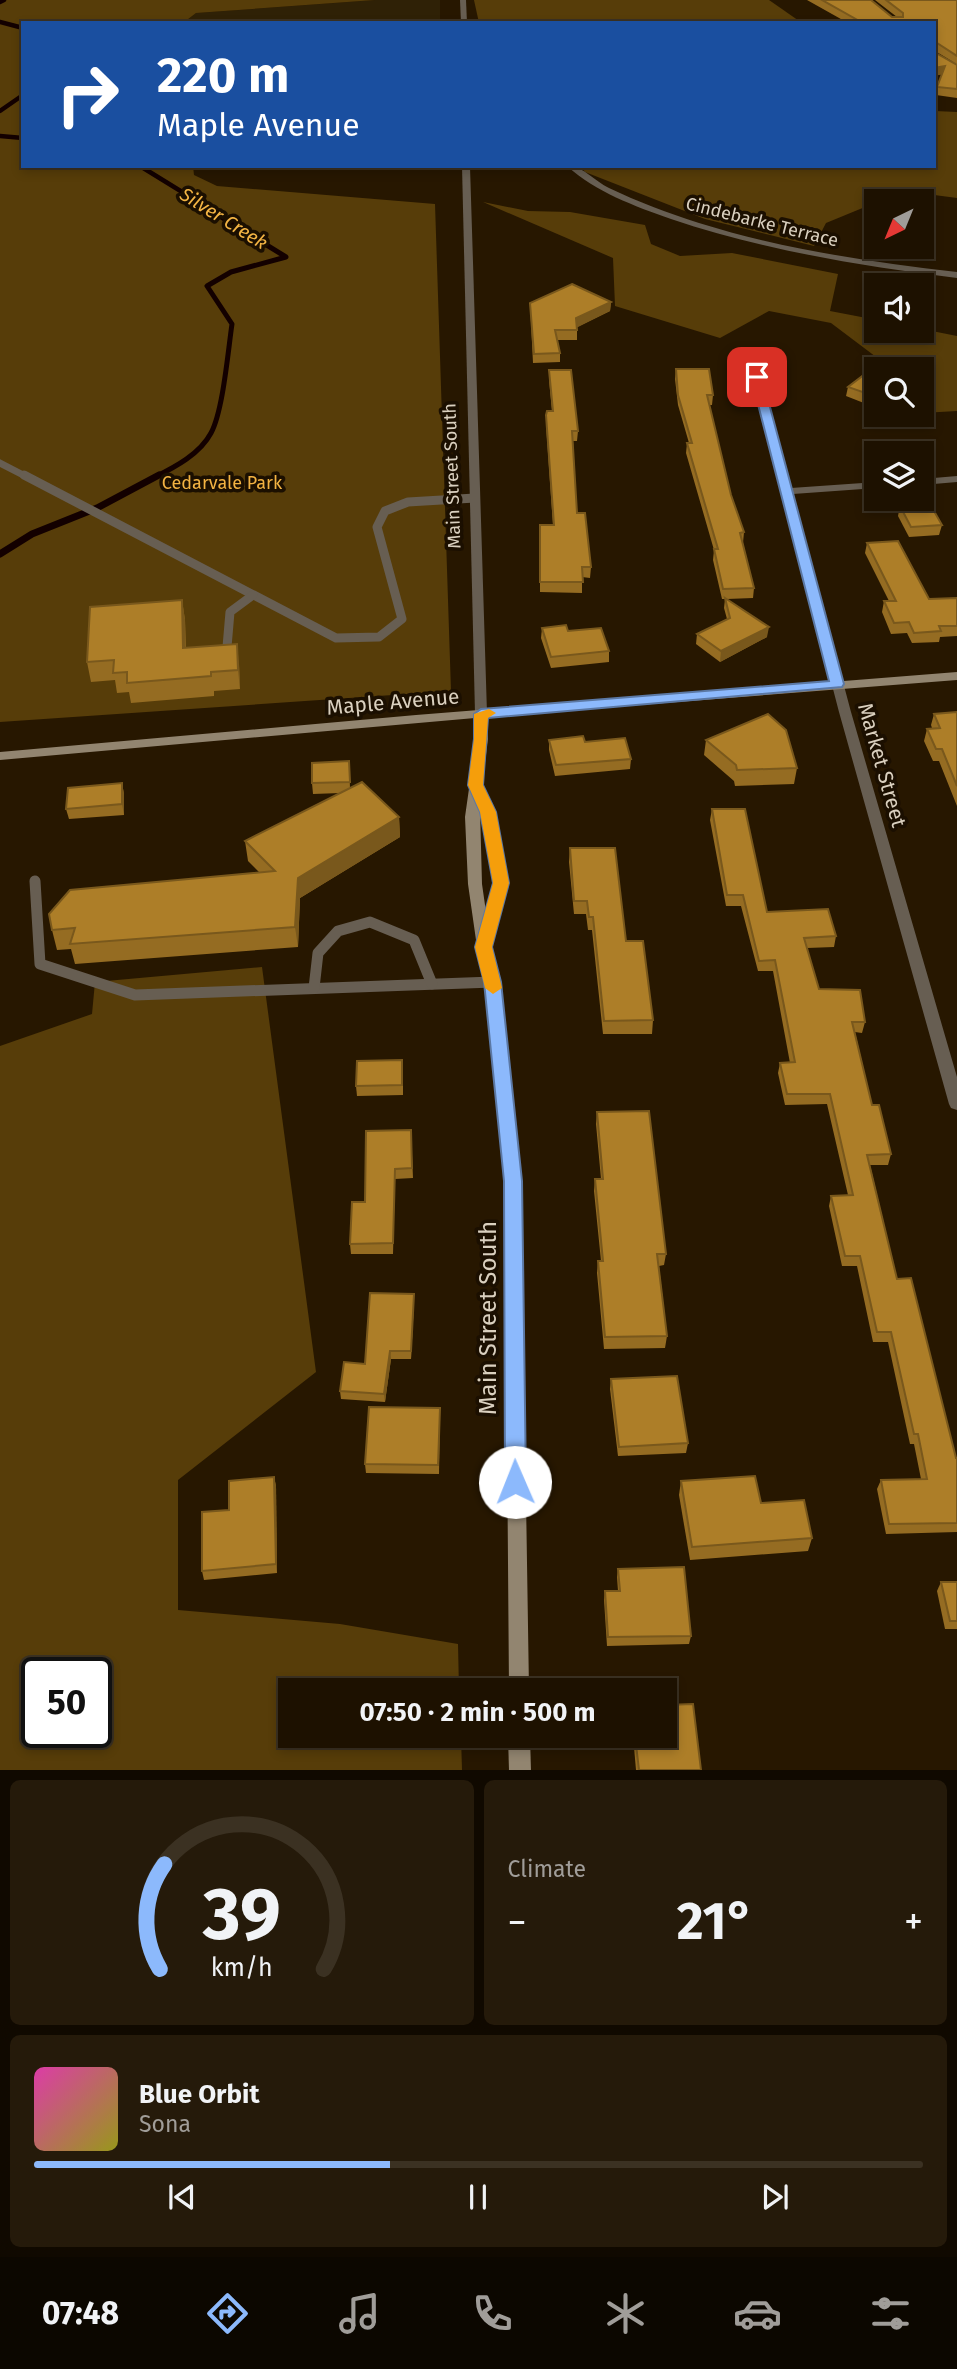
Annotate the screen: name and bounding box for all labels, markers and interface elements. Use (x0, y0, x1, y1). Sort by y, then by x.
text: 220 m (157, 46, 289, 105)
icon: right (42, 49, 133, 140)
text: Maple Avenue (157, 106, 360, 144)
water label: Silver Creek (175, 182, 272, 254)
north arrow (864, 189, 934, 259)
map controls (864, 189, 934, 511)
street label: Cindebarke Terrace (683, 192, 841, 252)
button: sound (864, 273, 934, 343)
pin (727, 347, 787, 407)
button: search (864, 357, 934, 427)
icon: arrive (738, 358, 776, 396)
street label: Main Street South (438, 403, 466, 549)
button: layers (864, 441, 934, 511)
park label: Cedarvale Park (162, 472, 283, 494)
street label: Maple Avenue (326, 683, 460, 721)
street label: Market Street (852, 700, 912, 831)
street label: Main Street South (474, 1221, 502, 1415)
position arrow (478, 1445, 552, 1519)
speed limit sign: 50 (21, 1657, 112, 1748)
text: 07:50 · 2 min · 500 m (360, 1697, 595, 1728)
text: Climate (508, 1855, 586, 1883)
text: 39 (202, 1871, 281, 1958)
text: 21° (677, 1890, 754, 1953)
text: − (508, 1899, 527, 1945)
text: + (904, 1899, 923, 1945)
text: km/h (211, 1952, 273, 1982)
text: Blue Orbit (139, 2079, 259, 2110)
text: Sona (139, 2110, 191, 2138)
icon: previous (163, 2178, 201, 2216)
icon: pause (459, 2178, 497, 2216)
icon: next (756, 2178, 794, 2216)
icon: directions (203, 2289, 252, 2338)
icon: music (335, 2289, 384, 2338)
icon: phone (468, 2289, 517, 2338)
icon: climate (601, 2289, 650, 2338)
icon: car (733, 2289, 782, 2338)
icon: filters (866, 2289, 915, 2338)
text: 07:48 (42, 2294, 119, 2332)

